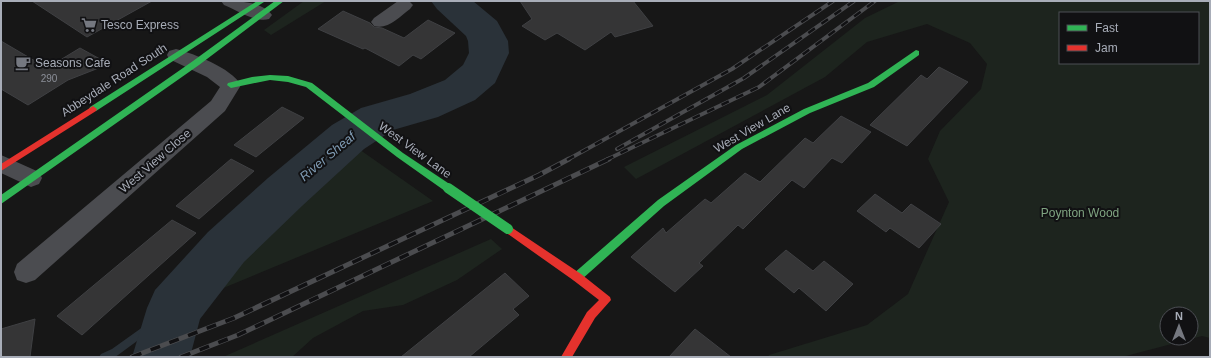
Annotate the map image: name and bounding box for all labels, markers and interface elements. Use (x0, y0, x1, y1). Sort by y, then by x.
legend (1059, 12, 1199, 64)
supermarket icon: Tesco Express (80, 16, 98, 34)
place label: Tesco Express (101, 18, 179, 32)
text: Fast (1095, 21, 1119, 35)
street label: Abbeydale Road South (58, 41, 170, 119)
text: Jam (1095, 41, 1118, 55)
cafe icon: Seasons Cafe (14, 54, 32, 72)
place label: Seasons Cafe (35, 56, 111, 70)
house number: 290 (41, 73, 58, 84)
street label: West View Lane (711, 100, 793, 156)
street label: West View Lane (376, 119, 454, 181)
street label: West View Close (116, 126, 194, 196)
water label: River Sheaf (296, 128, 359, 184)
park label: Poynton Wood (1041, 206, 1119, 220)
north arrow (1159, 306, 1199, 346)
text: N (1175, 310, 1183, 322)

